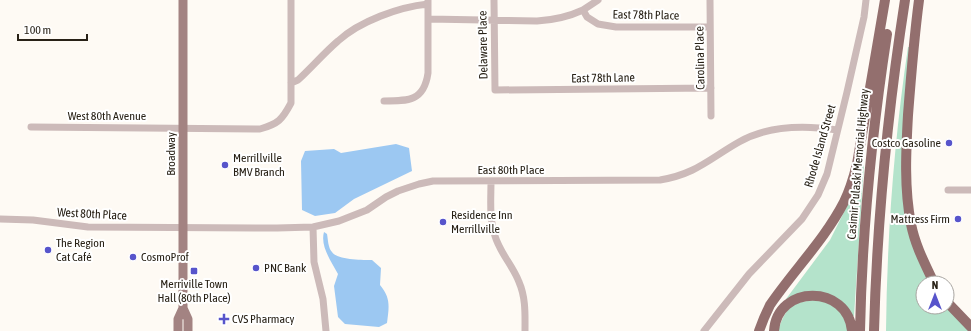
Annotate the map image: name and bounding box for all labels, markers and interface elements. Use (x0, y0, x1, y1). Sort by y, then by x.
street label: East 78th Place (613, 7, 679, 23)
street label: Delaware Place (475, 11, 491, 79)
scale bar (18, 16, 87, 42)
text: 100 m (24, 23, 51, 37)
street label: Carolina Place (692, 26, 708, 90)
street label: East 78th Lane (571, 70, 635, 86)
street label: Casimir Pulaski Memorial Highway (844, 88, 872, 240)
street label: Rhode Island Street (801, 102, 839, 189)
street label: West 80th Avenue (68, 109, 146, 123)
street label: Broadway (164, 132, 178, 176)
place label: Costco Gasoline (872, 136, 941, 150)
marker: Costco Gasoline (944, 138, 954, 148)
place label: Merrillville BMV Branch (233, 151, 285, 179)
marker: Merrillville BMV Branch (220, 160, 230, 170)
street label: East 80th Place (478, 163, 544, 177)
street label: West 80th Place (57, 205, 127, 223)
place label: Residence Inn Merrillville (451, 208, 513, 236)
place label: Mattress Firm (891, 212, 950, 226)
marker: Mattress Firm (953, 214, 963, 224)
marker: Residence Inn Merrillville (438, 217, 448, 227)
place label: The Region Cat Café (56, 236, 105, 264)
marker: The Region Cat Café (43, 245, 53, 255)
place label: CosmoProf (141, 250, 190, 264)
marker: CosmoProf (128, 252, 138, 262)
place label: PNC Bank (264, 261, 307, 275)
marker: PNC Bank (251, 263, 261, 273)
marker: Merriville Town Hall (80th Place) (189, 266, 199, 276)
north arrow (915, 275, 955, 315)
place label: Merriville Town Hall (80th Place) (157, 277, 231, 305)
text: N (932, 279, 938, 291)
place label: CVS Pharmacy (232, 312, 294, 326)
marker: CVS Pharmacy (219, 314, 229, 324)

